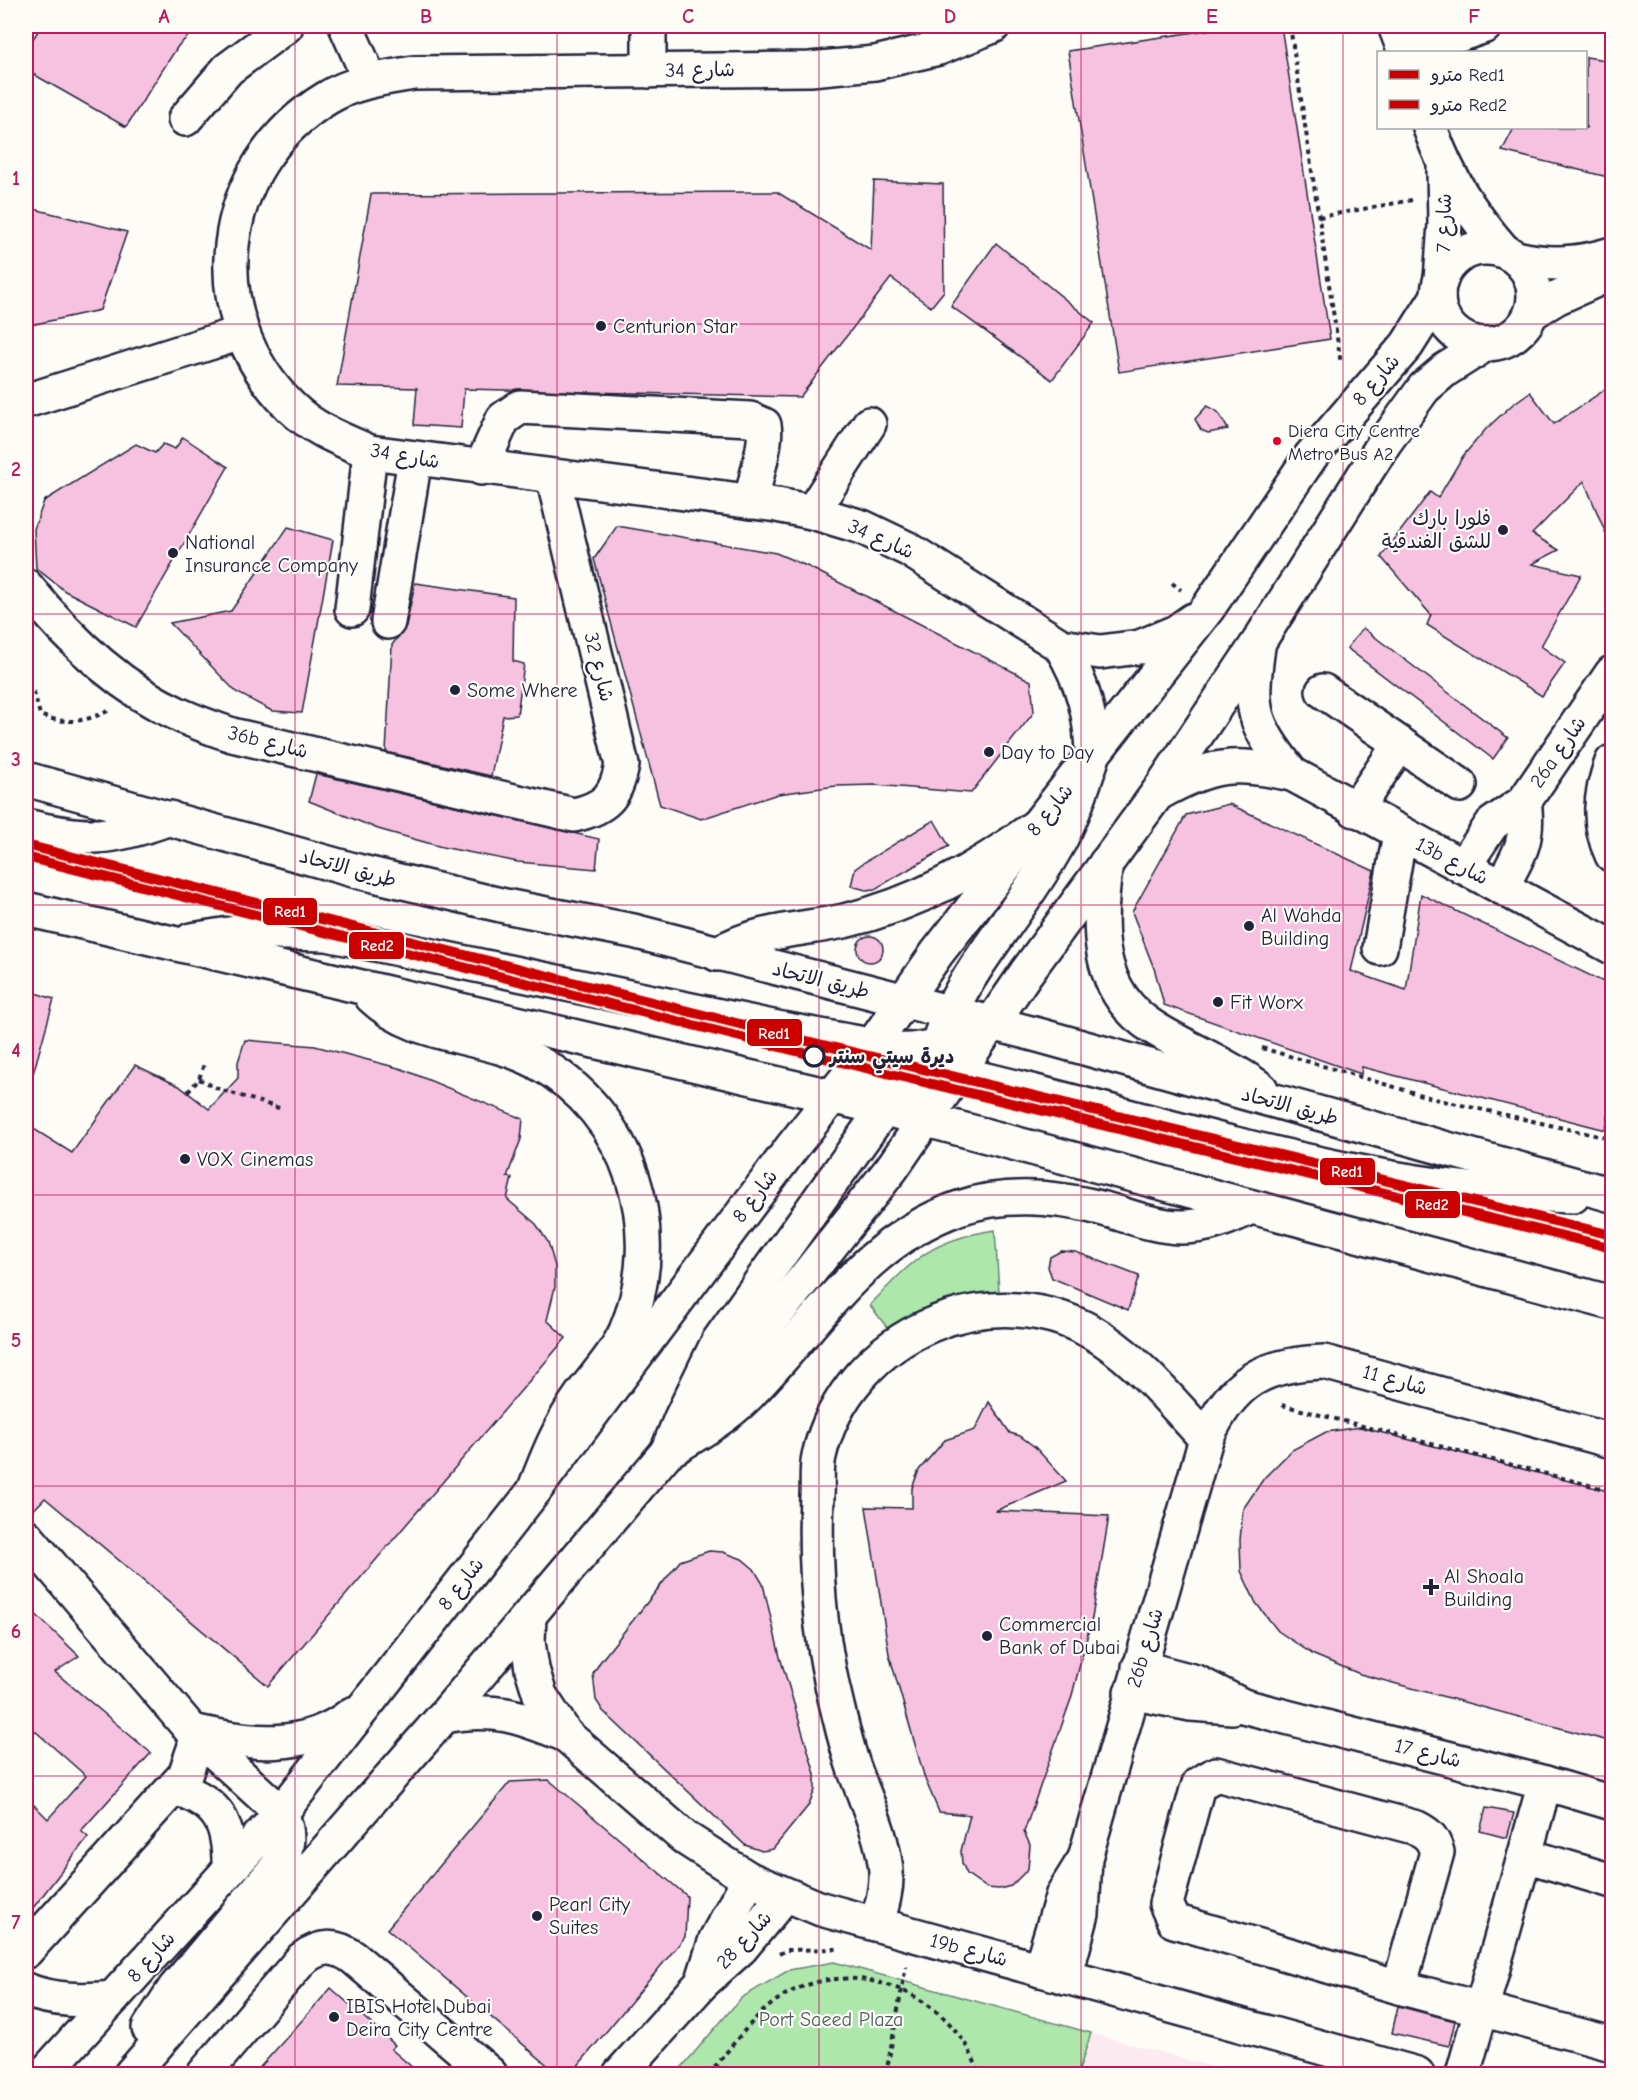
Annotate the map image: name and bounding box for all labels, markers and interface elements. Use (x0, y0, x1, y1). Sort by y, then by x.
text: A (158, 5, 170, 28)
text: B (420, 5, 432, 28)
text: C (682, 5, 694, 28)
text: D (944, 5, 956, 28)
text: E (1206, 5, 1218, 28)
text: F (1468, 5, 1480, 28)
legend (1377, 51, 1587, 129)
street label: شارع 34 (665, 58, 735, 84)
text: مترو Red1 (1429, 65, 1505, 86)
text: مترو Red2 (1429, 95, 1507, 116)
text: 1 (12, 167, 20, 190)
street label: شارع 7 (1432, 193, 1458, 253)
place label: Centurion Star (613, 315, 738, 338)
marker: Centurion Star (594, 319, 608, 333)
street label: شارع 8 (1348, 350, 1406, 412)
place label: Diera City Centre Metro Bus A2 (1288, 421, 1420, 465)
marker: Diera City Centre Metro Bus A2 (1271, 435, 1283, 447)
street label: شارع 34 (368, 439, 441, 475)
text: 2 (11, 458, 21, 481)
place label: فلورا بارك للشق الفندقية (1382, 507, 1491, 553)
street label: شارع 34 (844, 514, 918, 566)
marker: فلورا بارك للشق الفندقية (1496, 523, 1510, 537)
place label: National Insurance Company (185, 531, 358, 577)
marker: National Insurance Company (166, 546, 180, 560)
street label: شارع 32 (577, 630, 619, 704)
place label: Some Where (467, 679, 578, 702)
marker: Some Where (448, 683, 462, 697)
street label: 26a شارع (1525, 712, 1592, 793)
street label: 36b شارع (225, 721, 310, 765)
place label: Day to Day (1001, 741, 1094, 764)
marker: Day to Day (982, 745, 996, 759)
text: 3 (11, 748, 21, 771)
street label: شارع 8 (1022, 779, 1079, 842)
street label: 13b شارع (1411, 832, 1492, 891)
street label: طريق الاتحاد (297, 844, 399, 892)
line badge: Red1 (262, 897, 318, 926)
text: Red1 (274, 903, 306, 921)
place label: Al Wahda Building (1261, 904, 1342, 950)
marker: Al Wahda Building (1242, 919, 1256, 933)
line badge: Red2 (348, 931, 405, 960)
text: Red2 (360, 937, 394, 955)
street label: طريق الاتحاد (770, 957, 872, 1003)
place label: Fit Worx (1230, 991, 1304, 1014)
marker: Fit Worx (1211, 995, 1225, 1009)
line badge: Red1 (746, 1018, 803, 1047)
text: Red1 (758, 1025, 790, 1043)
text: 4 (11, 1039, 21, 1062)
marker: ديرة سيتي سنتر (803, 1045, 825, 1067)
place label: ديرة سيتي سنتر (828, 1045, 954, 1074)
street label: طريق الاتحاد (1239, 1082, 1341, 1130)
place label: VOX Cinemas (197, 1148, 313, 1171)
marker: VOX Cinemas (178, 1152, 192, 1166)
line badge: Red1 (1319, 1157, 1376, 1186)
text: Red1 (1331, 1163, 1363, 1181)
street label: شارع 8 (728, 1165, 784, 1228)
line badge: Red2 (1404, 1190, 1461, 1219)
text: Red2 (1415, 1196, 1449, 1214)
text: 5 (11, 1329, 21, 1352)
street label: شارع 11 (1360, 1360, 1430, 1402)
street label: شارع 8 (433, 1553, 490, 1616)
place label: Al Shoala Building (1444, 1565, 1524, 1611)
marker: Al Shoala Building (1422, 1578, 1440, 1596)
street label: 26b شارع (1122, 1605, 1170, 1691)
place label: Commercial Bank of Dubai (999, 1613, 1120, 1659)
text: 6 (11, 1620, 21, 1643)
marker: Commercial Bank of Dubai (980, 1629, 994, 1643)
street label: شارع 17 (1392, 1734, 1463, 1774)
place label: Pearl City Suites (549, 1893, 630, 1939)
street label: شارع 28 (711, 1906, 778, 1975)
marker: Pearl City Suites (530, 1909, 544, 1923)
text: 7 (12, 1911, 21, 1934)
street label: شارع 8 (122, 1927, 181, 1988)
street label: 19b شارع (927, 1929, 1010, 1973)
place label: IBIS Hotel Dubai Deira City Centre (346, 1995, 493, 2041)
park label: Port Saeed Plaza (759, 2008, 903, 2031)
marker: IBIS Hotel Dubai Deira City Centre (327, 2010, 341, 2024)

